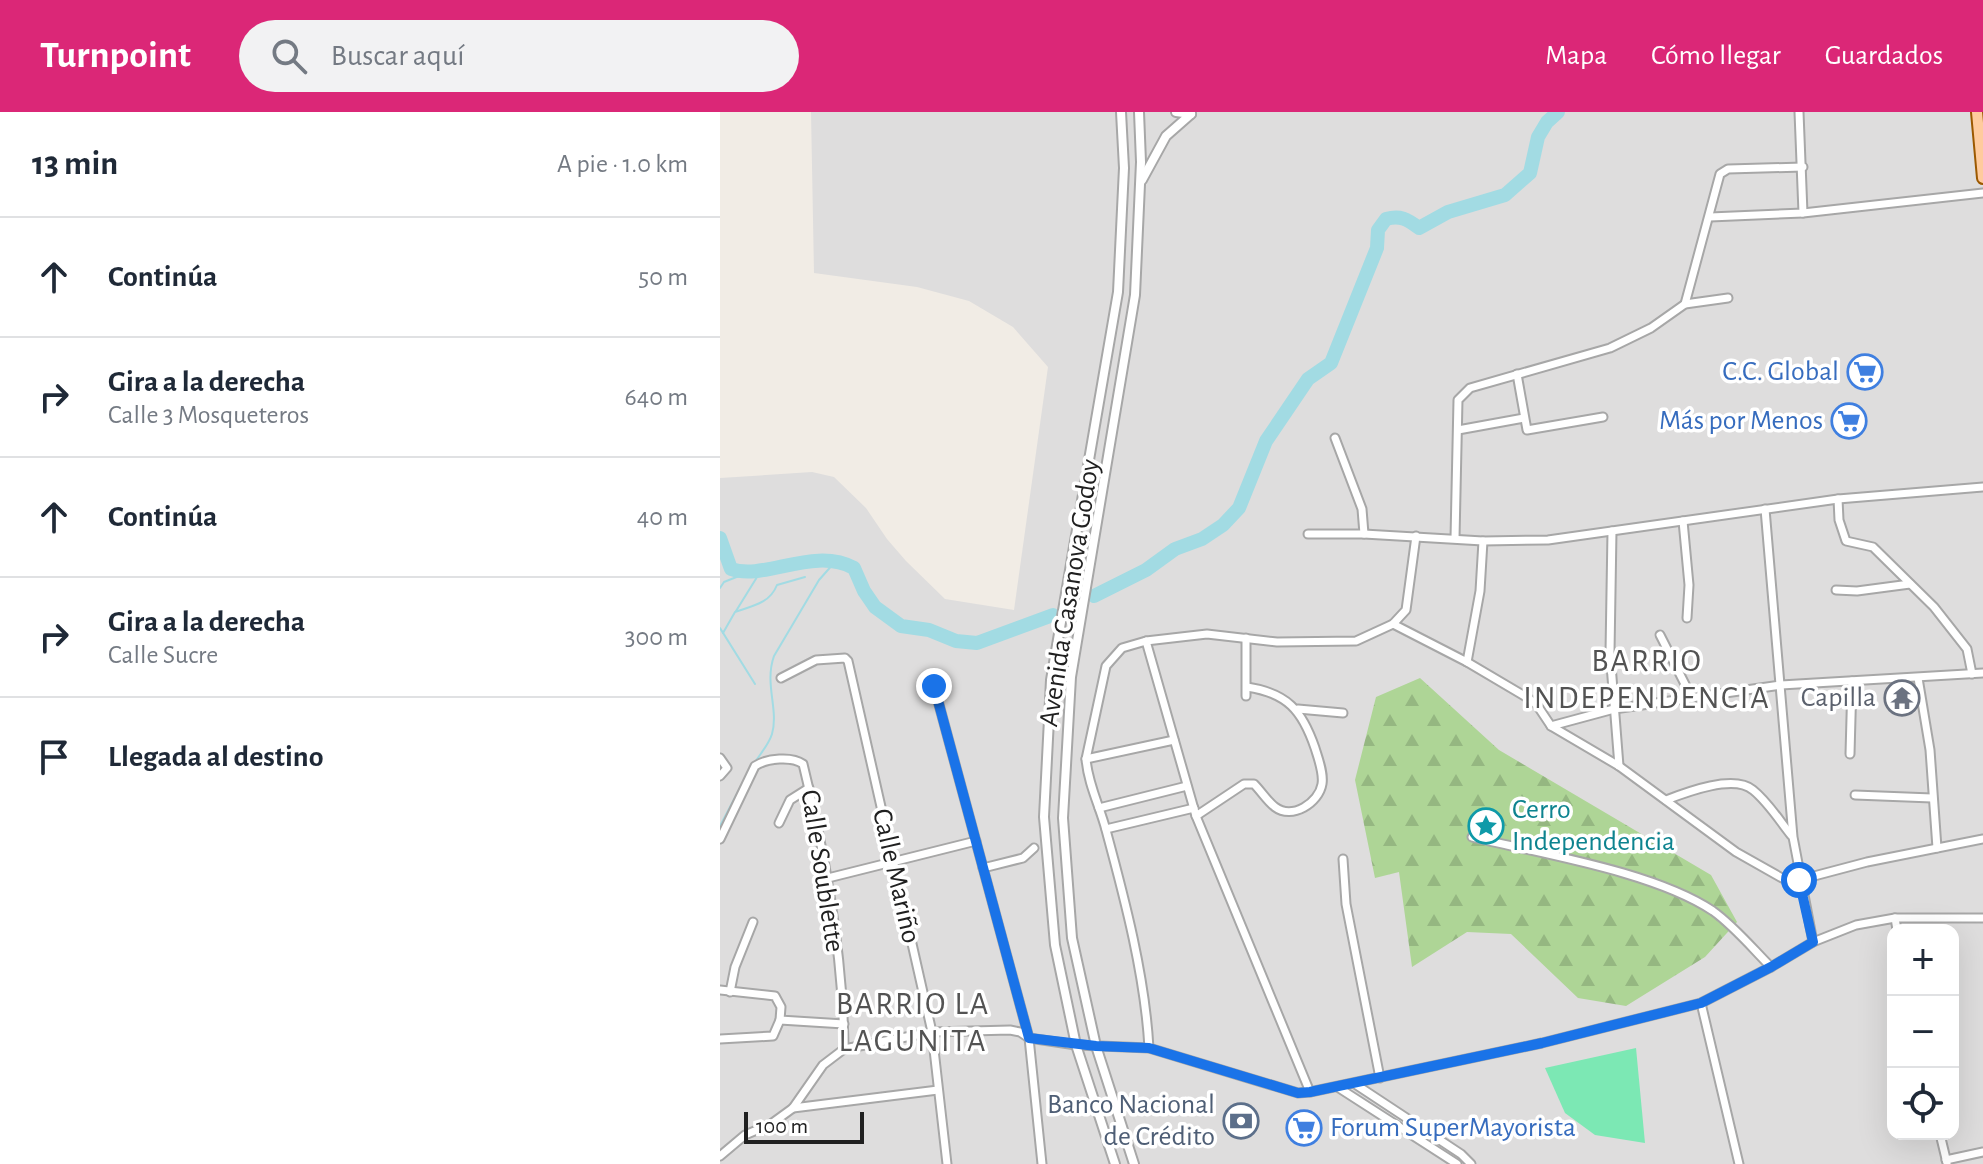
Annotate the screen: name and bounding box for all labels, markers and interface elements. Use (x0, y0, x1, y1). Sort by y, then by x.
search box (239, 20, 799, 92)
icon: search (267, 34, 311, 78)
text: Turnpoint (40, 37, 191, 75)
text: Buscar aquí (331, 41, 464, 71)
text: Mapa (1545, 42, 1607, 70)
text: Cómo llegar (1651, 42, 1781, 70)
text: Guardados (1825, 42, 1943, 70)
text: 13 min (32, 147, 118, 181)
text: A pie · 1.0 km (557, 151, 688, 177)
icon: ahead (32, 255, 76, 299)
text: Continúa (108, 262, 217, 292)
text: 50 m (638, 264, 688, 290)
supermarket icon: C.C. Global (1846, 353, 1884, 391)
place label: C.C. Global (1722, 358, 1839, 386)
text: Gira a la derecha (108, 367, 305, 397)
icon: right (32, 375, 76, 419)
text: 640 m (624, 384, 688, 410)
text: Calle 3 Mosqueteros (108, 402, 309, 428)
supermarket icon: Más por Menos (1830, 402, 1868, 440)
place label: Más por Menos (1659, 407, 1823, 435)
street label: Avenida Casanova Godoy (1035, 457, 1105, 729)
icon: ahead (32, 495, 76, 539)
text: Continúa (108, 502, 217, 532)
text: 40 m (637, 504, 688, 530)
text: Gira a la derecha (108, 607, 305, 637)
icon: right (32, 615, 76, 659)
text: 300 m (625, 624, 688, 650)
text: Calle Sucre (108, 642, 218, 668)
district label: BARRIO INDEPENDENCIA (1523, 645, 1771, 714)
route end (916, 668, 952, 704)
temple icon: Capilla (1883, 679, 1921, 717)
place label: Capilla (1801, 684, 1876, 712)
icon: arrive (32, 735, 76, 779)
text: Llegada al destino (108, 742, 324, 772)
street label: Calle Soublette (795, 788, 849, 954)
place label: Cerro Independencia (1512, 796, 1675, 856)
street label: Calle Mariño (867, 806, 925, 946)
place icon: Cerro Independencia (1467, 807, 1505, 845)
route start (1781, 862, 1817, 898)
map controls (1887, 924, 1959, 1140)
button: + (1887, 924, 1959, 996)
district label: BARRIO LA LAGUNITA (836, 988, 990, 1057)
button: − (1887, 996, 1959, 1068)
button: locate (1887, 1068, 1959, 1140)
place label: Banco Nacional de Crédito (1047, 1091, 1215, 1151)
bank icon: Banco Nacional de Crédito (1222, 1102, 1260, 1140)
scale bar (744, 1108, 864, 1144)
supermarket icon: Forum SuperMayorista (1285, 1109, 1323, 1147)
place label: Forum SuperMayorista (1330, 1114, 1576, 1142)
text: 100 m (756, 1115, 808, 1137)

